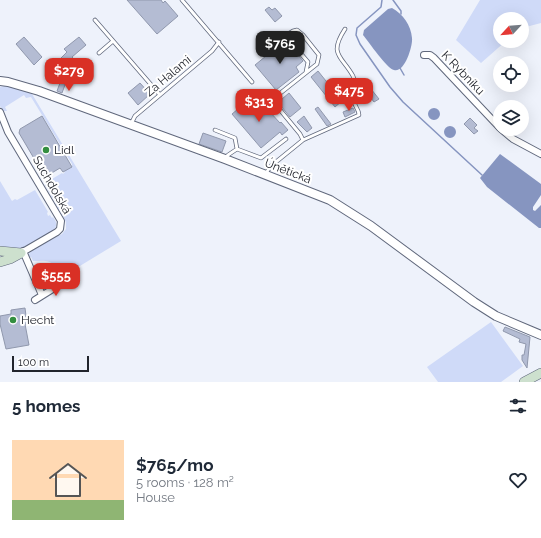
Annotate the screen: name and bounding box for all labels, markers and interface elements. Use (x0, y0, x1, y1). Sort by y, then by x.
north arrow (493, 12, 529, 48)
map controls (493, 12, 529, 136)
pin: $765 (256, 31, 304, 65)
text: $765 (265, 36, 295, 51)
street label: K Rybníku (439, 48, 487, 98)
street label: Za Halami (142, 53, 194, 99)
button: locate (493, 56, 529, 92)
pin: $279 (45, 58, 93, 92)
text: $279 (54, 63, 84, 78)
pin: $475 (325, 78, 373, 112)
text: $475 (334, 83, 364, 98)
pin: $313 (235, 89, 283, 123)
text: $313 (244, 94, 274, 109)
button: layers (493, 100, 529, 136)
place label: Lidl (54, 143, 75, 157)
marker: Lidl (41, 145, 51, 155)
street label: Suchdolská (30, 154, 74, 216)
street label: Únětická (263, 156, 313, 186)
pin: $555 (32, 263, 80, 297)
text: $555 (41, 268, 71, 283)
place label: Hecht (21, 313, 54, 327)
marker: Hecht (8, 315, 18, 325)
scale bar (12, 354, 89, 373)
text: 100 m (18, 356, 49, 369)
icon: filters (507, 395, 529, 417)
text: 5 homes (12, 396, 80, 416)
text: $765/mo (136, 455, 214, 475)
icon: home (44, 456, 92, 504)
icon: heart (507, 469, 529, 491)
text: 5 rooms · 128 m² (136, 475, 234, 490)
text: House (136, 490, 175, 505)

